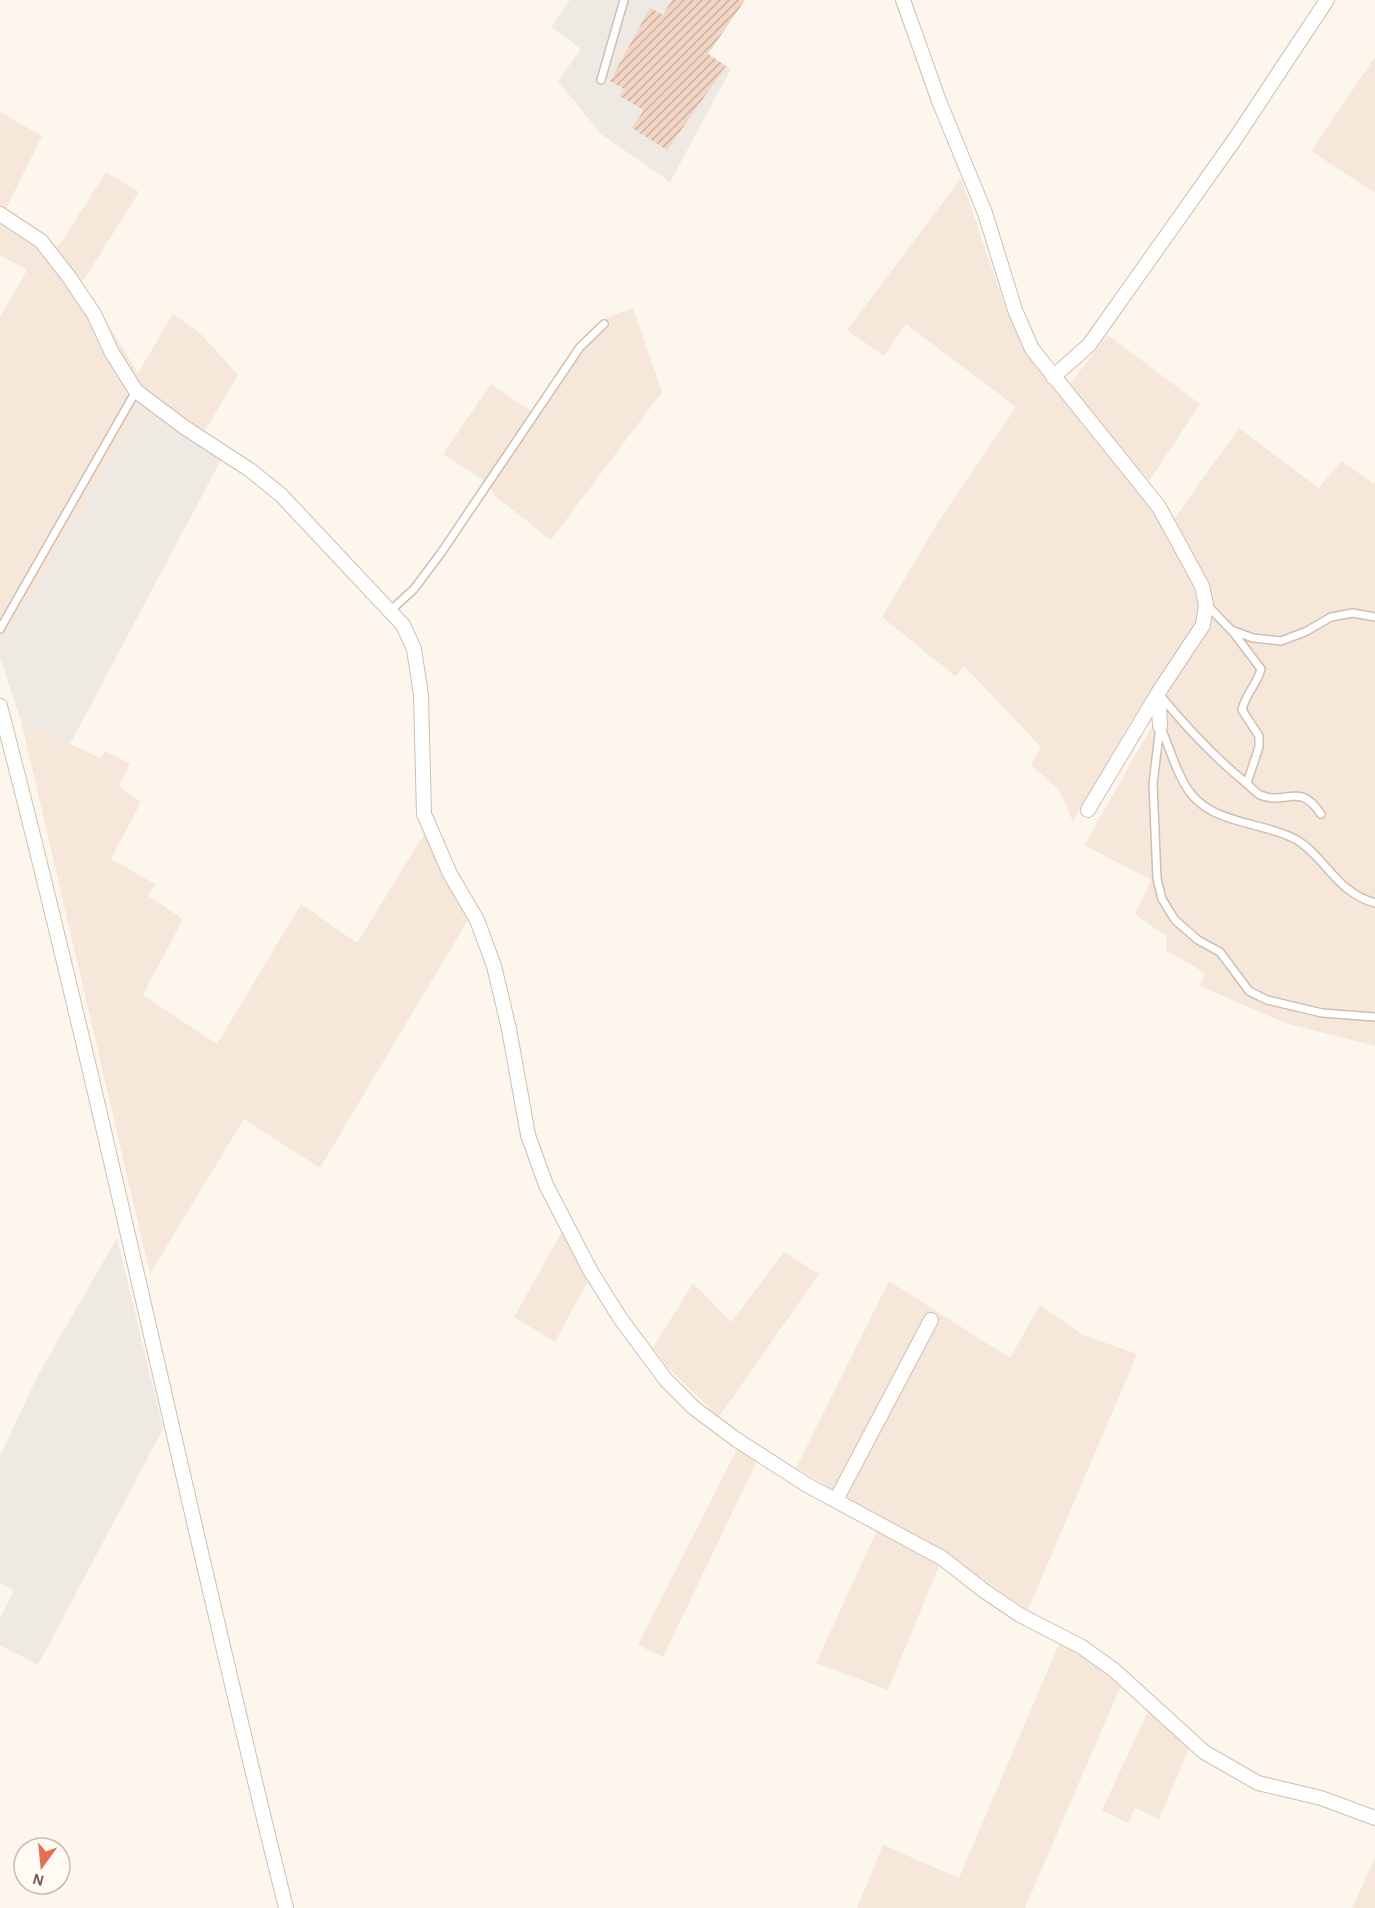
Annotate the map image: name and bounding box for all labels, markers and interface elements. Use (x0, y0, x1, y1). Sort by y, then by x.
north arrow (12, 1836, 72, 1896)
text: N (31, 1870, 46, 1889)

